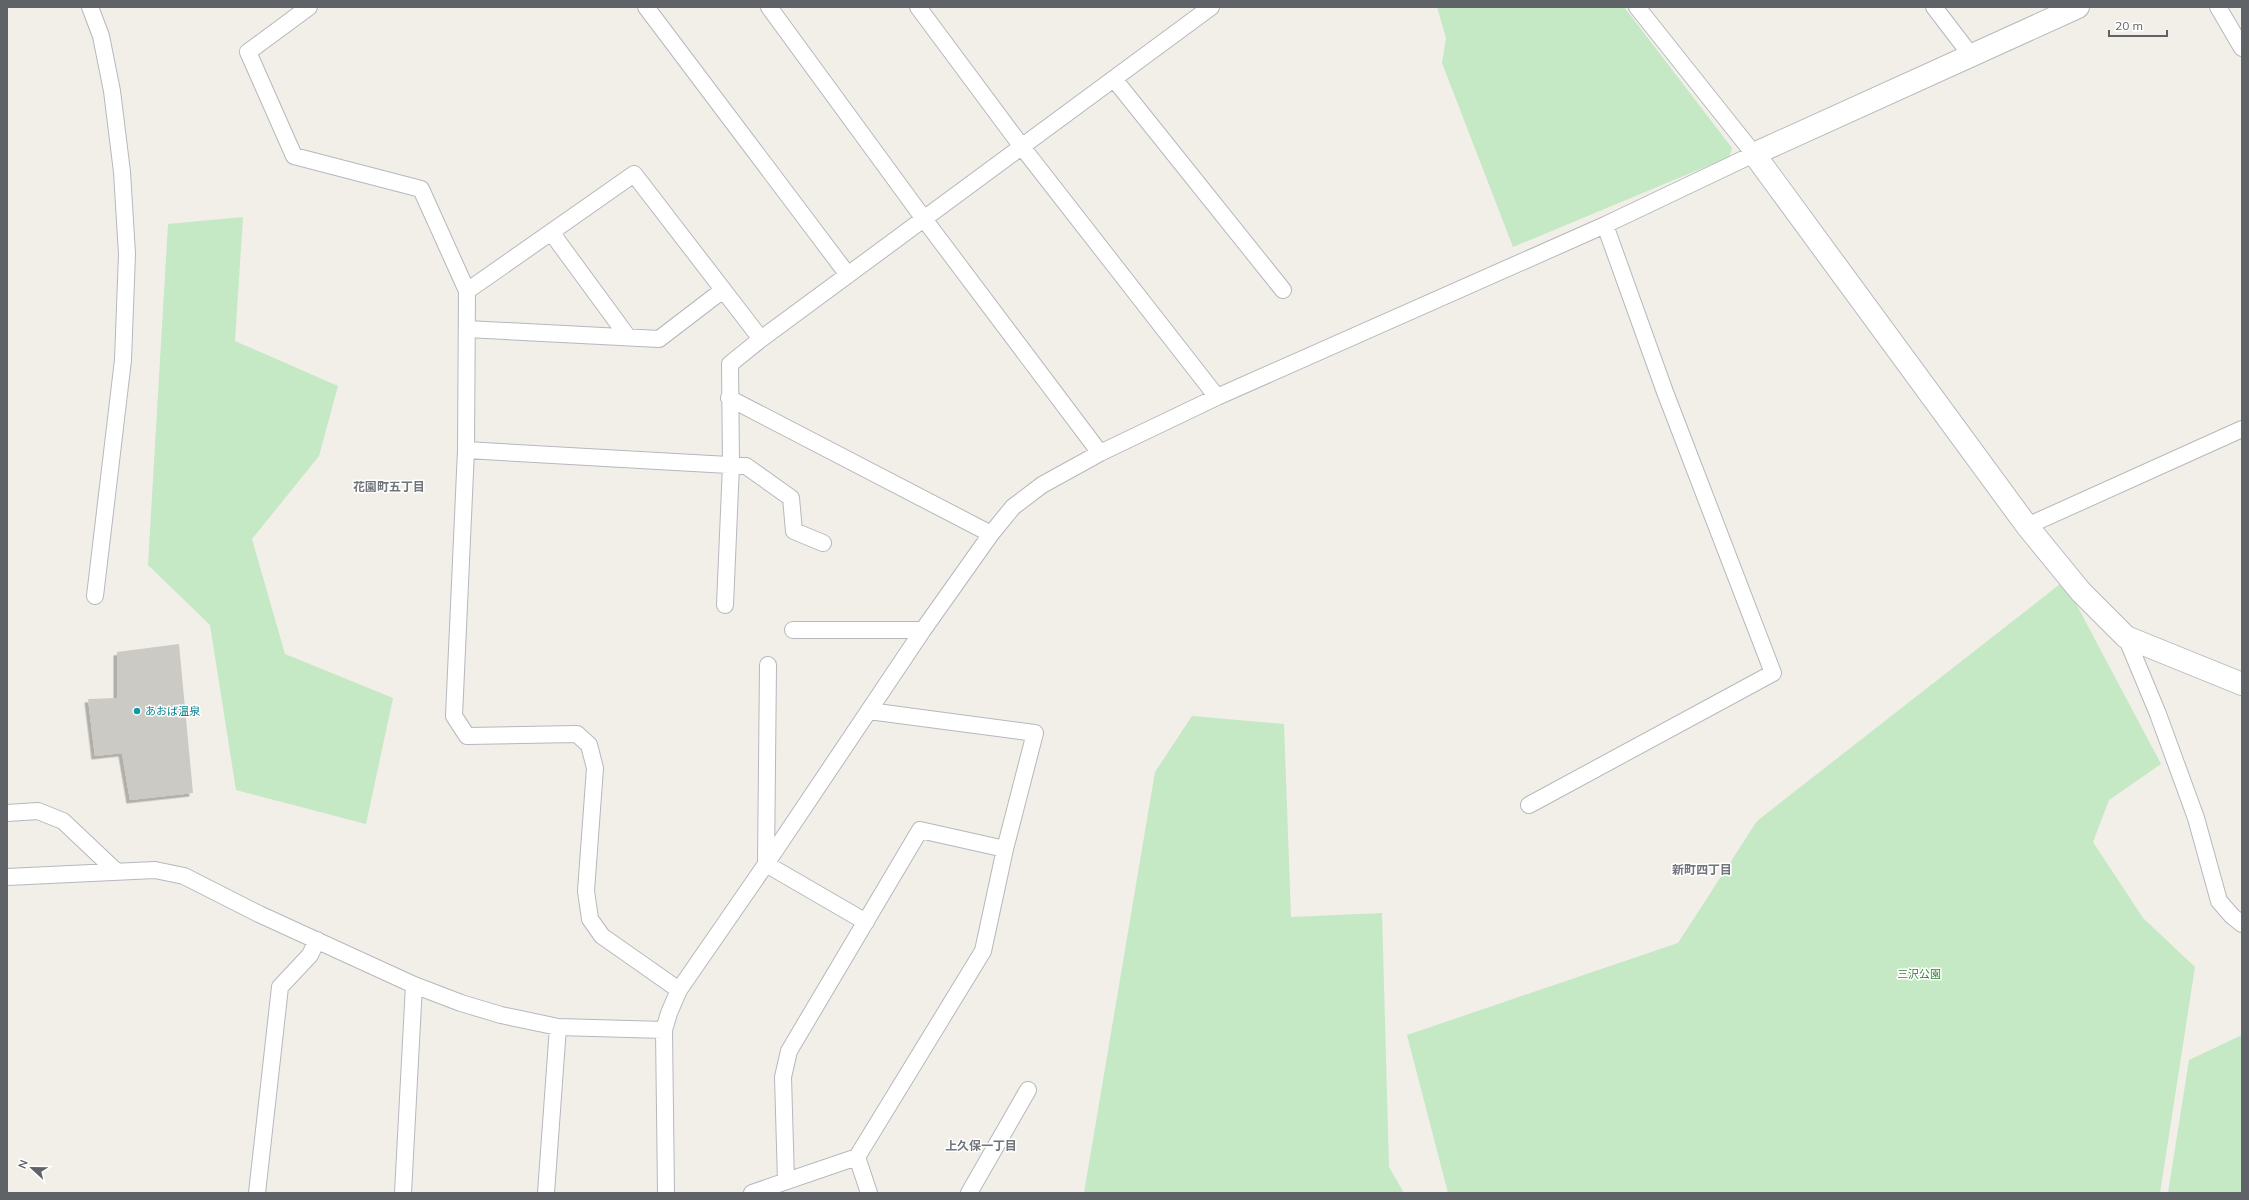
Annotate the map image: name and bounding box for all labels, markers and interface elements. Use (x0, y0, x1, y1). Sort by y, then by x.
scale bar (2109, 12, 2167, 38)
text: 20 m (2115, 18, 2143, 33)
district label: 花園町五丁目 (353, 479, 425, 494)
place label: あおば温泉 (145, 704, 201, 718)
marker: あおば温泉 (132, 706, 142, 716)
district label: 新町四丁目 (1672, 862, 1732, 877)
park label: 三沢公園 (1897, 967, 1941, 981)
district label: 上久保一丁目 (945, 1138, 1017, 1153)
north arrow (12, 1148, 52, 1188)
text: N (15, 1158, 31, 1171)

